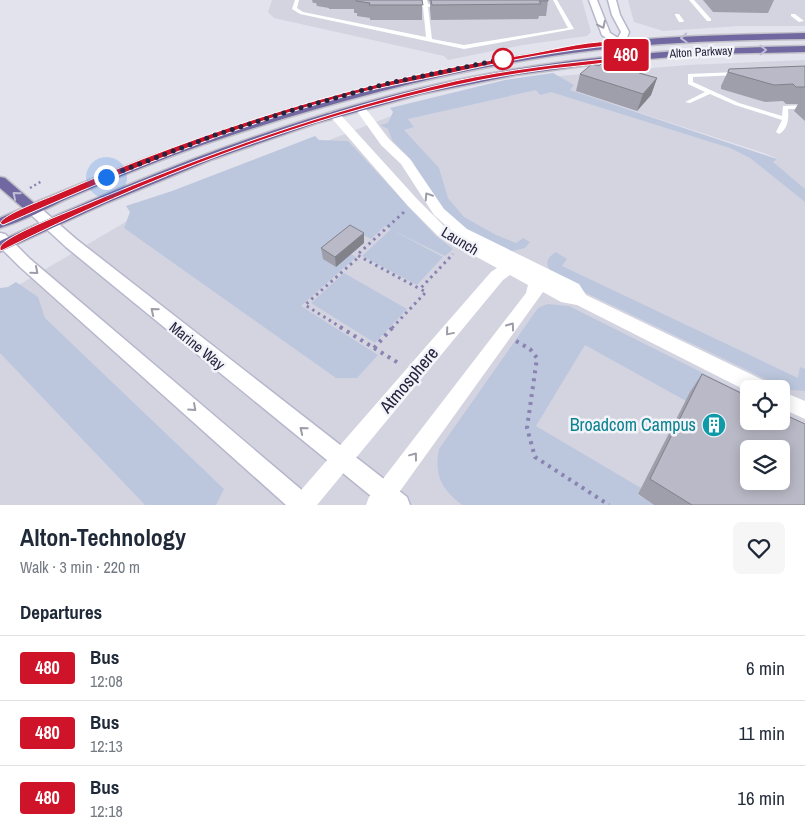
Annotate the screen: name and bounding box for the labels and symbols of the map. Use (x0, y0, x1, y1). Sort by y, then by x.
one-way arrow (595, 20, 606, 29)
one-way arrow (680, 33, 688, 44)
line badge: 480 (597, 39, 655, 71)
street label: Alton Parkway (668, 42, 733, 62)
one-way arrow (760, 45, 767, 55)
unlabelled marker (492, 48, 514, 70)
your location (94, 165, 119, 190)
one-way arrow (12, 192, 21, 201)
one-way arrow (425, 192, 435, 201)
street label: Launch (438, 221, 483, 260)
one-way arrow (30, 266, 39, 275)
one-way arrow (151, 308, 160, 316)
street label: Marine Way (165, 317, 230, 375)
one-way arrow (506, 323, 514, 332)
one-way arrow (446, 326, 455, 335)
street label: Atmosphere (373, 341, 444, 419)
one-way arrow (187, 402, 196, 411)
place label: Broadcom Campus (570, 412, 696, 437)
building icon: Broadcom Campus (701, 412, 727, 438)
one-way arrow (300, 428, 309, 436)
one-way arrow (408, 452, 417, 462)

